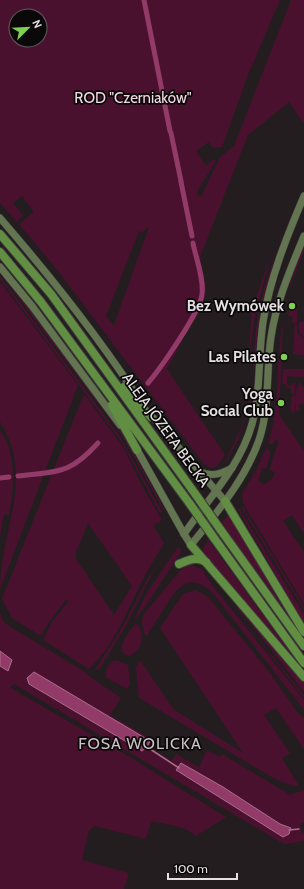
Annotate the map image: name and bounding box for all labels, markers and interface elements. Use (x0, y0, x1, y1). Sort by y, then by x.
north arrow (8, 8, 48, 48)
text: N (29, 18, 45, 30)
park label: ROD "Czerniaków" (74, 89, 192, 107)
place label: Bez Wymówek (187, 297, 285, 315)
marker: Bez Wymówek (287, 301, 297, 311)
place label: Las Pilates (208, 348, 276, 366)
marker: Las Pilates (279, 352, 289, 362)
street label: ALEJA JÓZEFA BECKA (118, 369, 215, 491)
place label: Yoga Social Club (201, 385, 274, 420)
marker: Yoga Social Club (276, 398, 286, 408)
district label: FOSA WOLICKA (78, 734, 202, 753)
scale bar (168, 855, 237, 881)
text: 100 m (174, 861, 208, 876)

